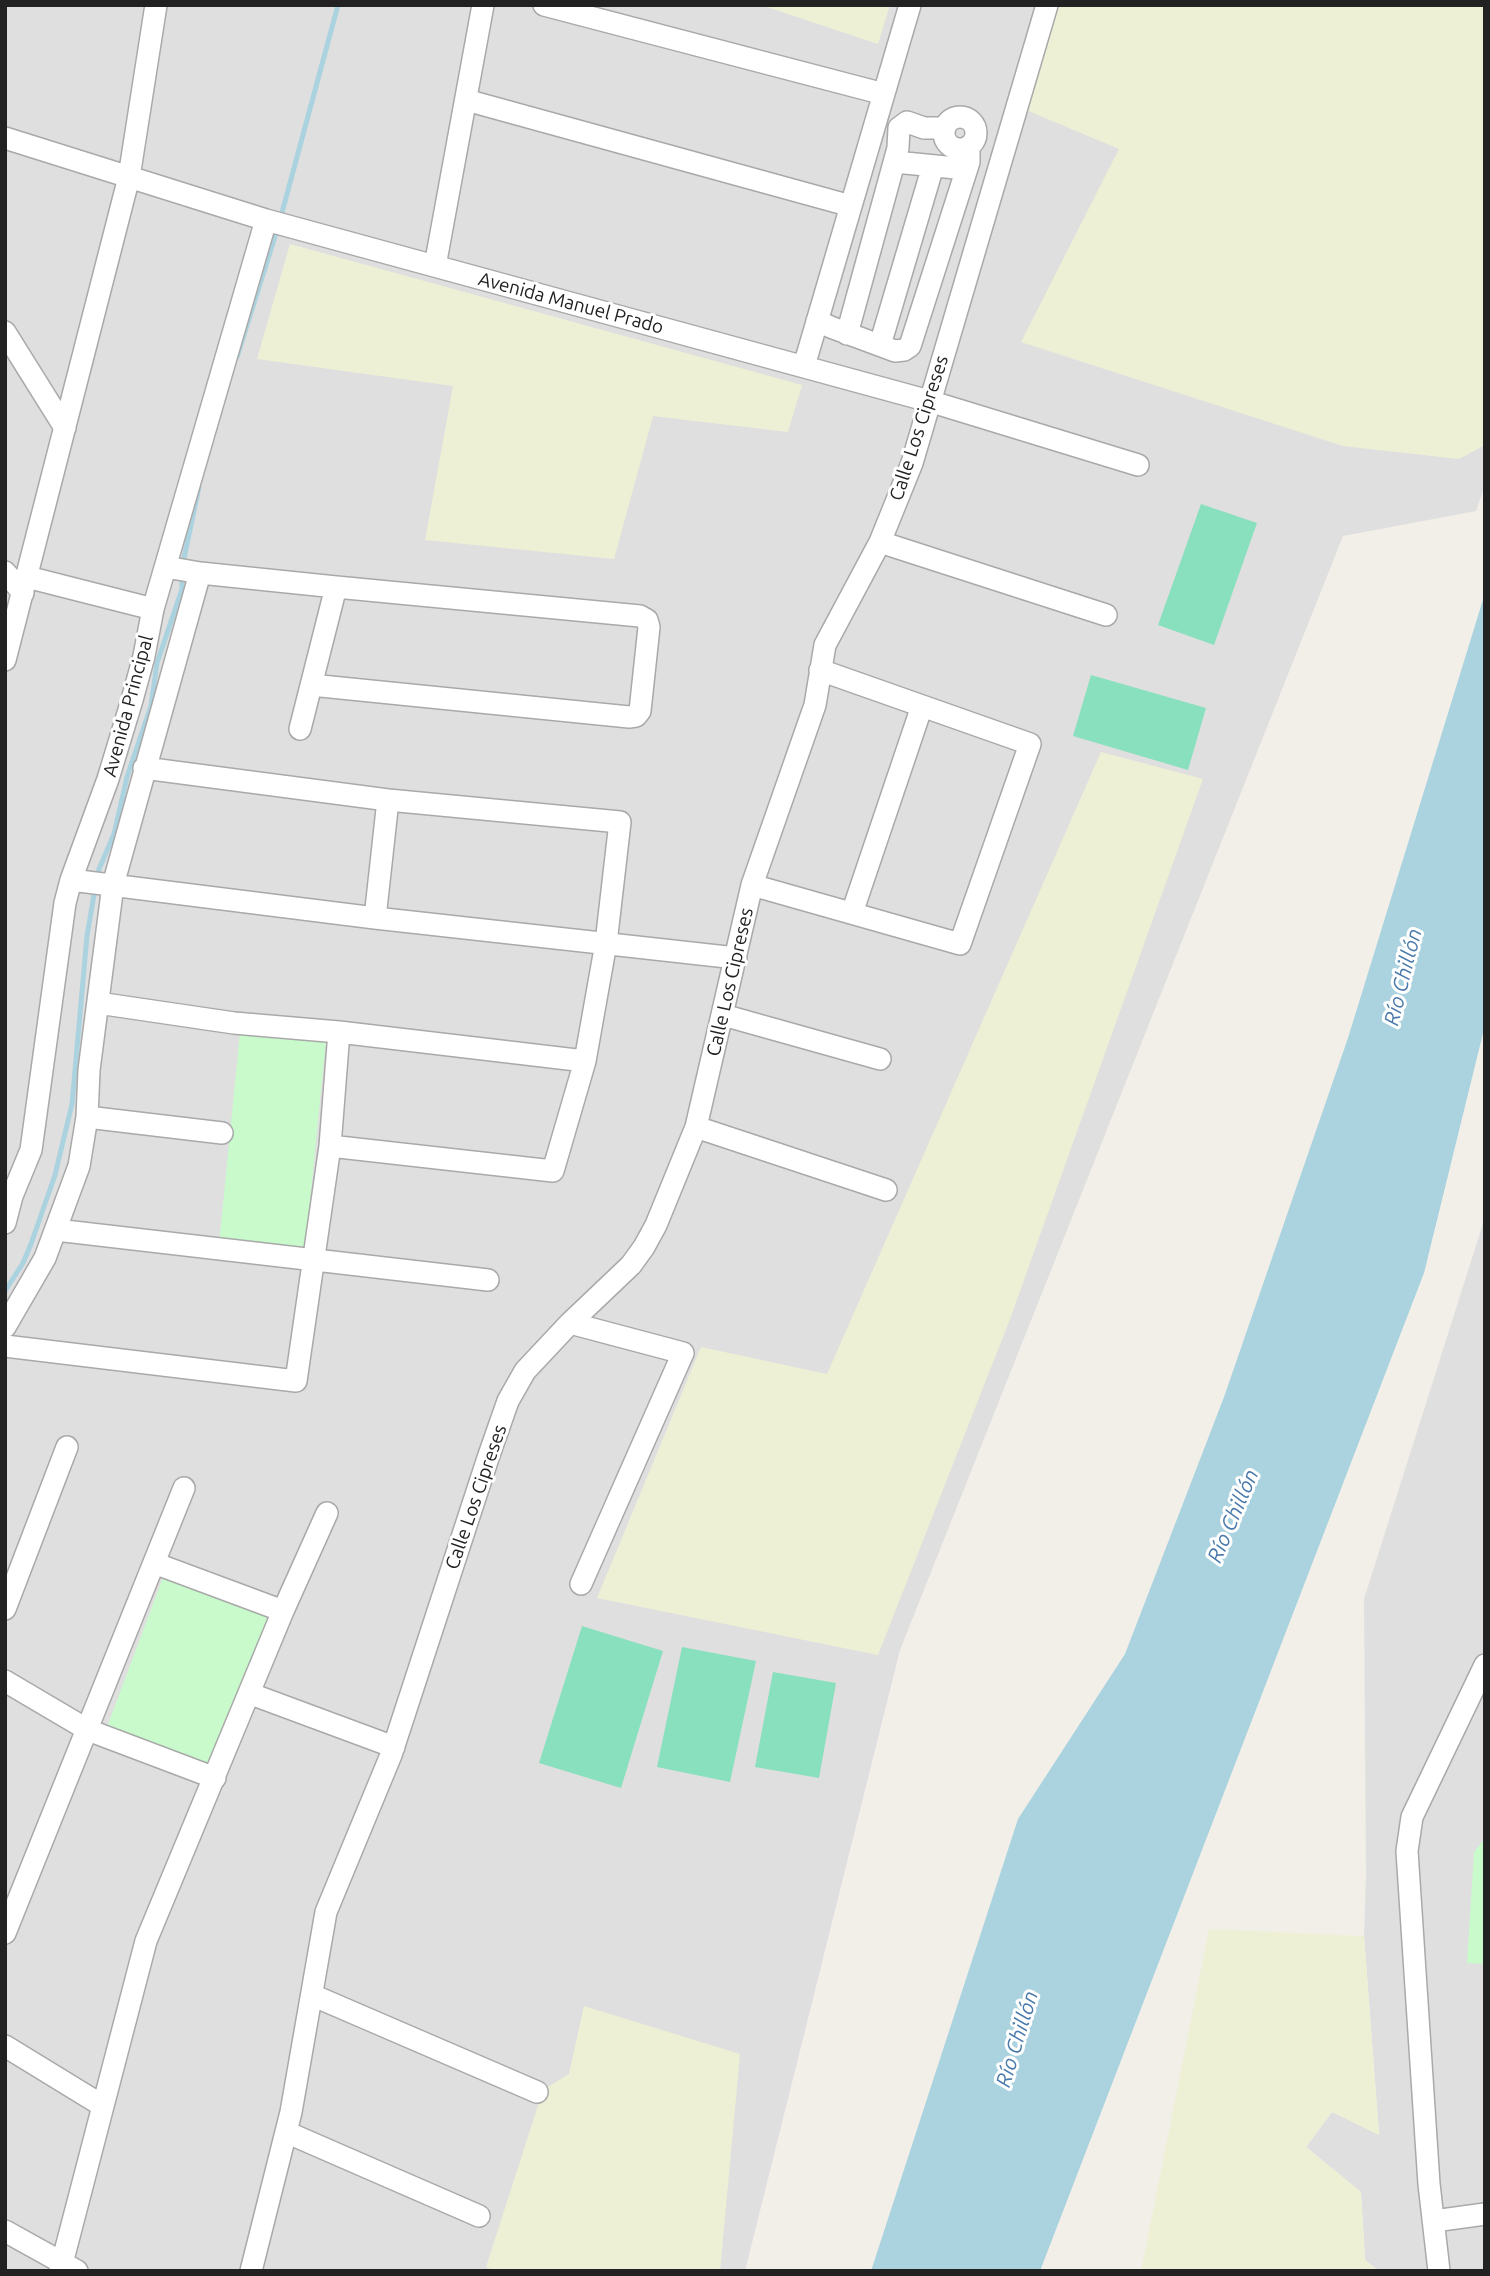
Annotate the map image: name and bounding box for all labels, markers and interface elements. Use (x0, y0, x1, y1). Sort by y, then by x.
street label: Avenida Manuel Prado (476, 267, 666, 339)
street label: Calle Los Cipreses (885, 352, 953, 504)
street label: Avenida Principal (98, 633, 158, 779)
street label: Calle Los Cipreses (702, 906, 758, 1058)
water label: Río Chillón (1379, 926, 1427, 1028)
street label: Calle Los Cipreses (441, 1422, 511, 1572)
water label: Río Chillón (1202, 1465, 1264, 1567)
water label: Río Chillón (990, 1988, 1044, 2090)

